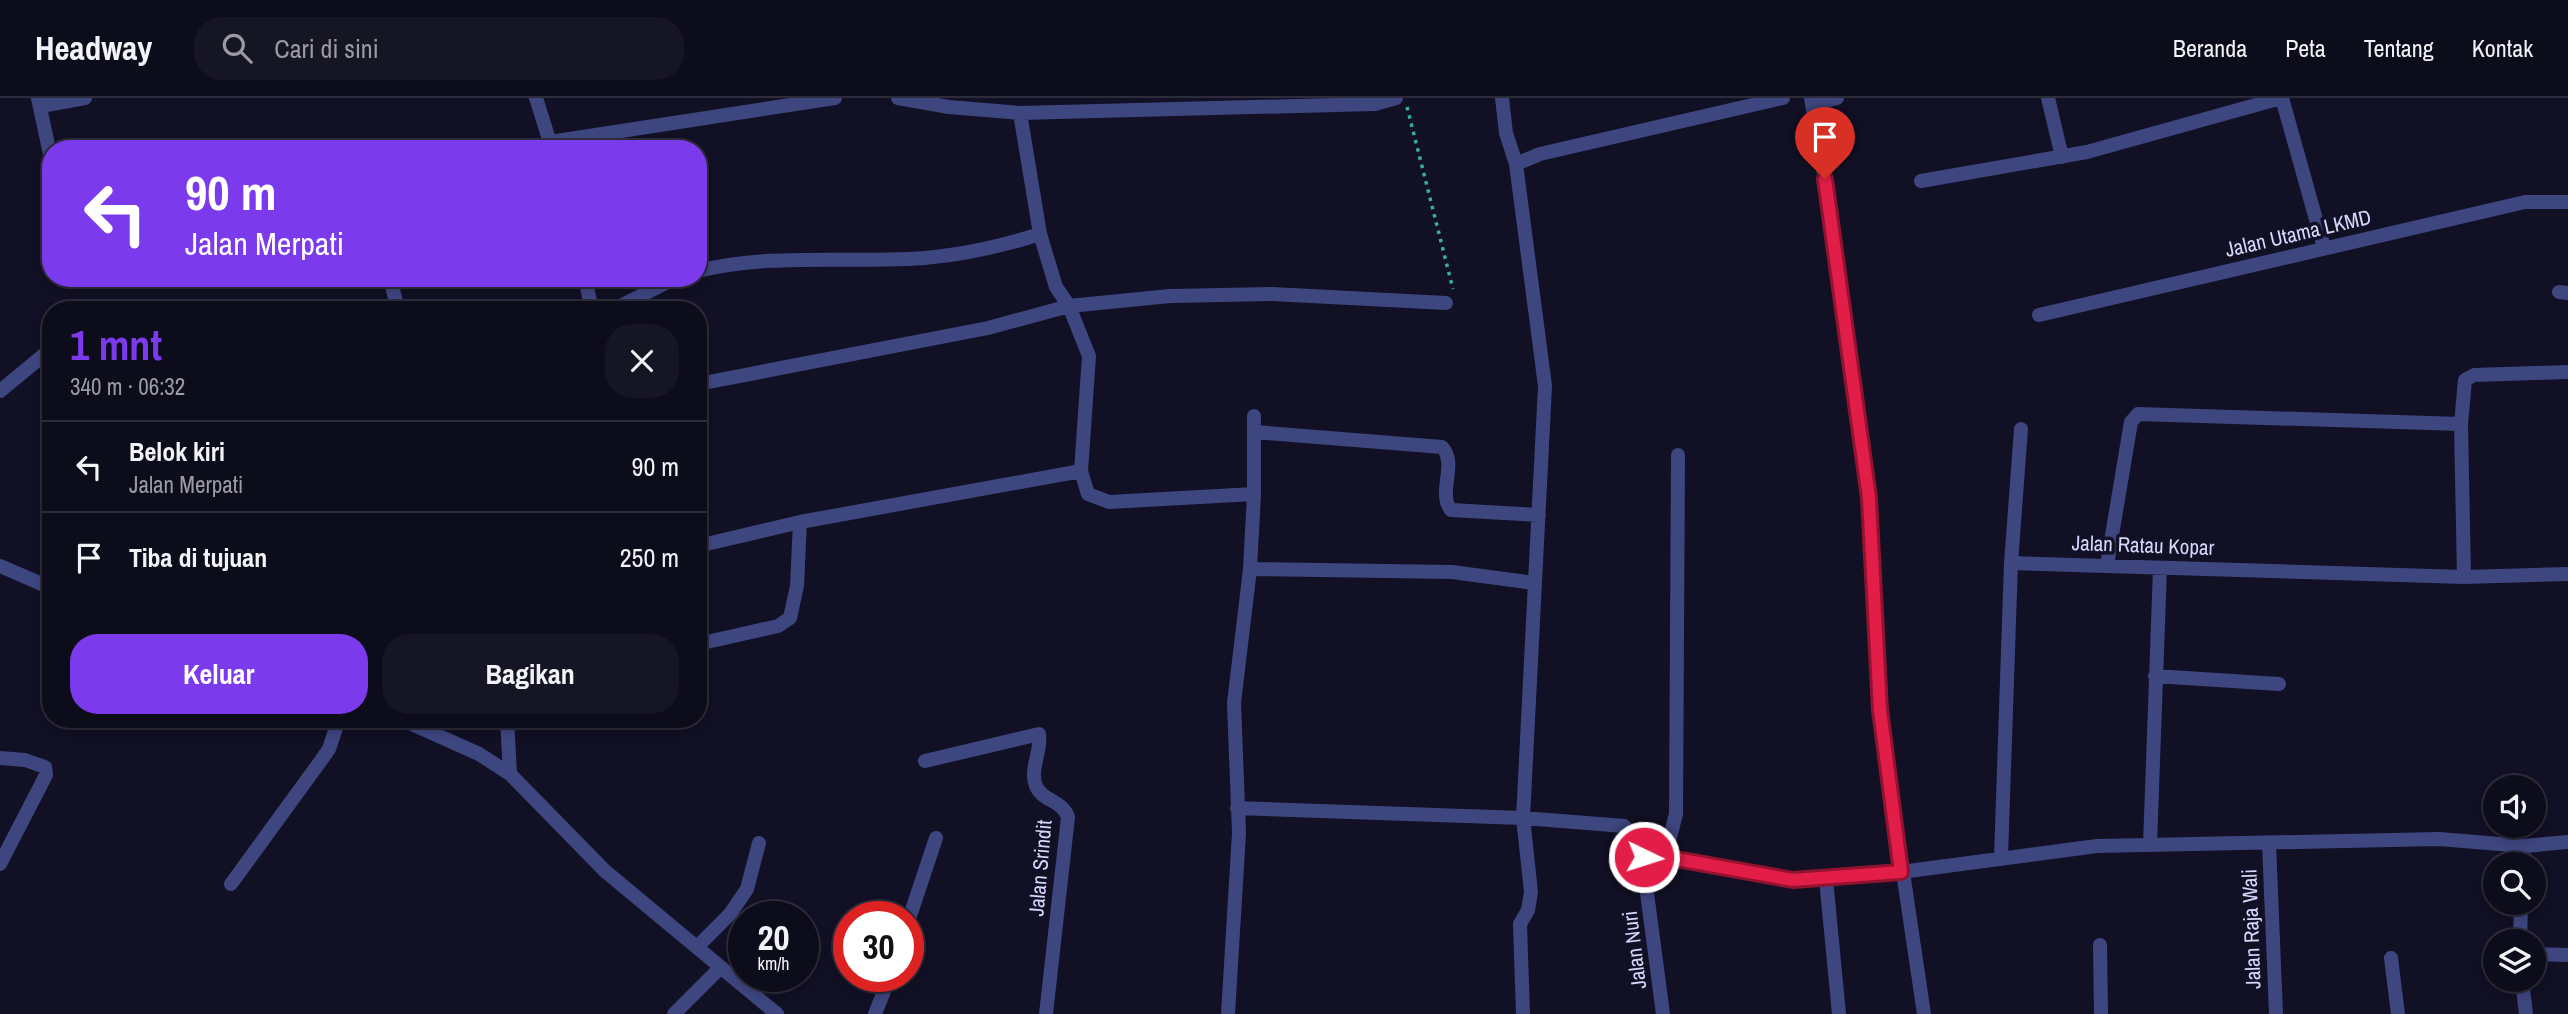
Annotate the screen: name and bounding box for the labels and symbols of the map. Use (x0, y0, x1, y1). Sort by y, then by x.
pin (1795, 107, 1855, 179)
street label: Jalan Utama LKMD (2222, 202, 2374, 264)
street label: Jalan Ratau Kopar (2071, 528, 2215, 562)
street label: Jalan Srindit (1021, 818, 1059, 917)
position arrow (1607, 820, 1681, 894)
street label: Jalan Raja Wali (2234, 869, 2268, 989)
speed limit sign: 30 (833, 901, 924, 992)
street label: Jalan Nuri (1615, 909, 1653, 991)

